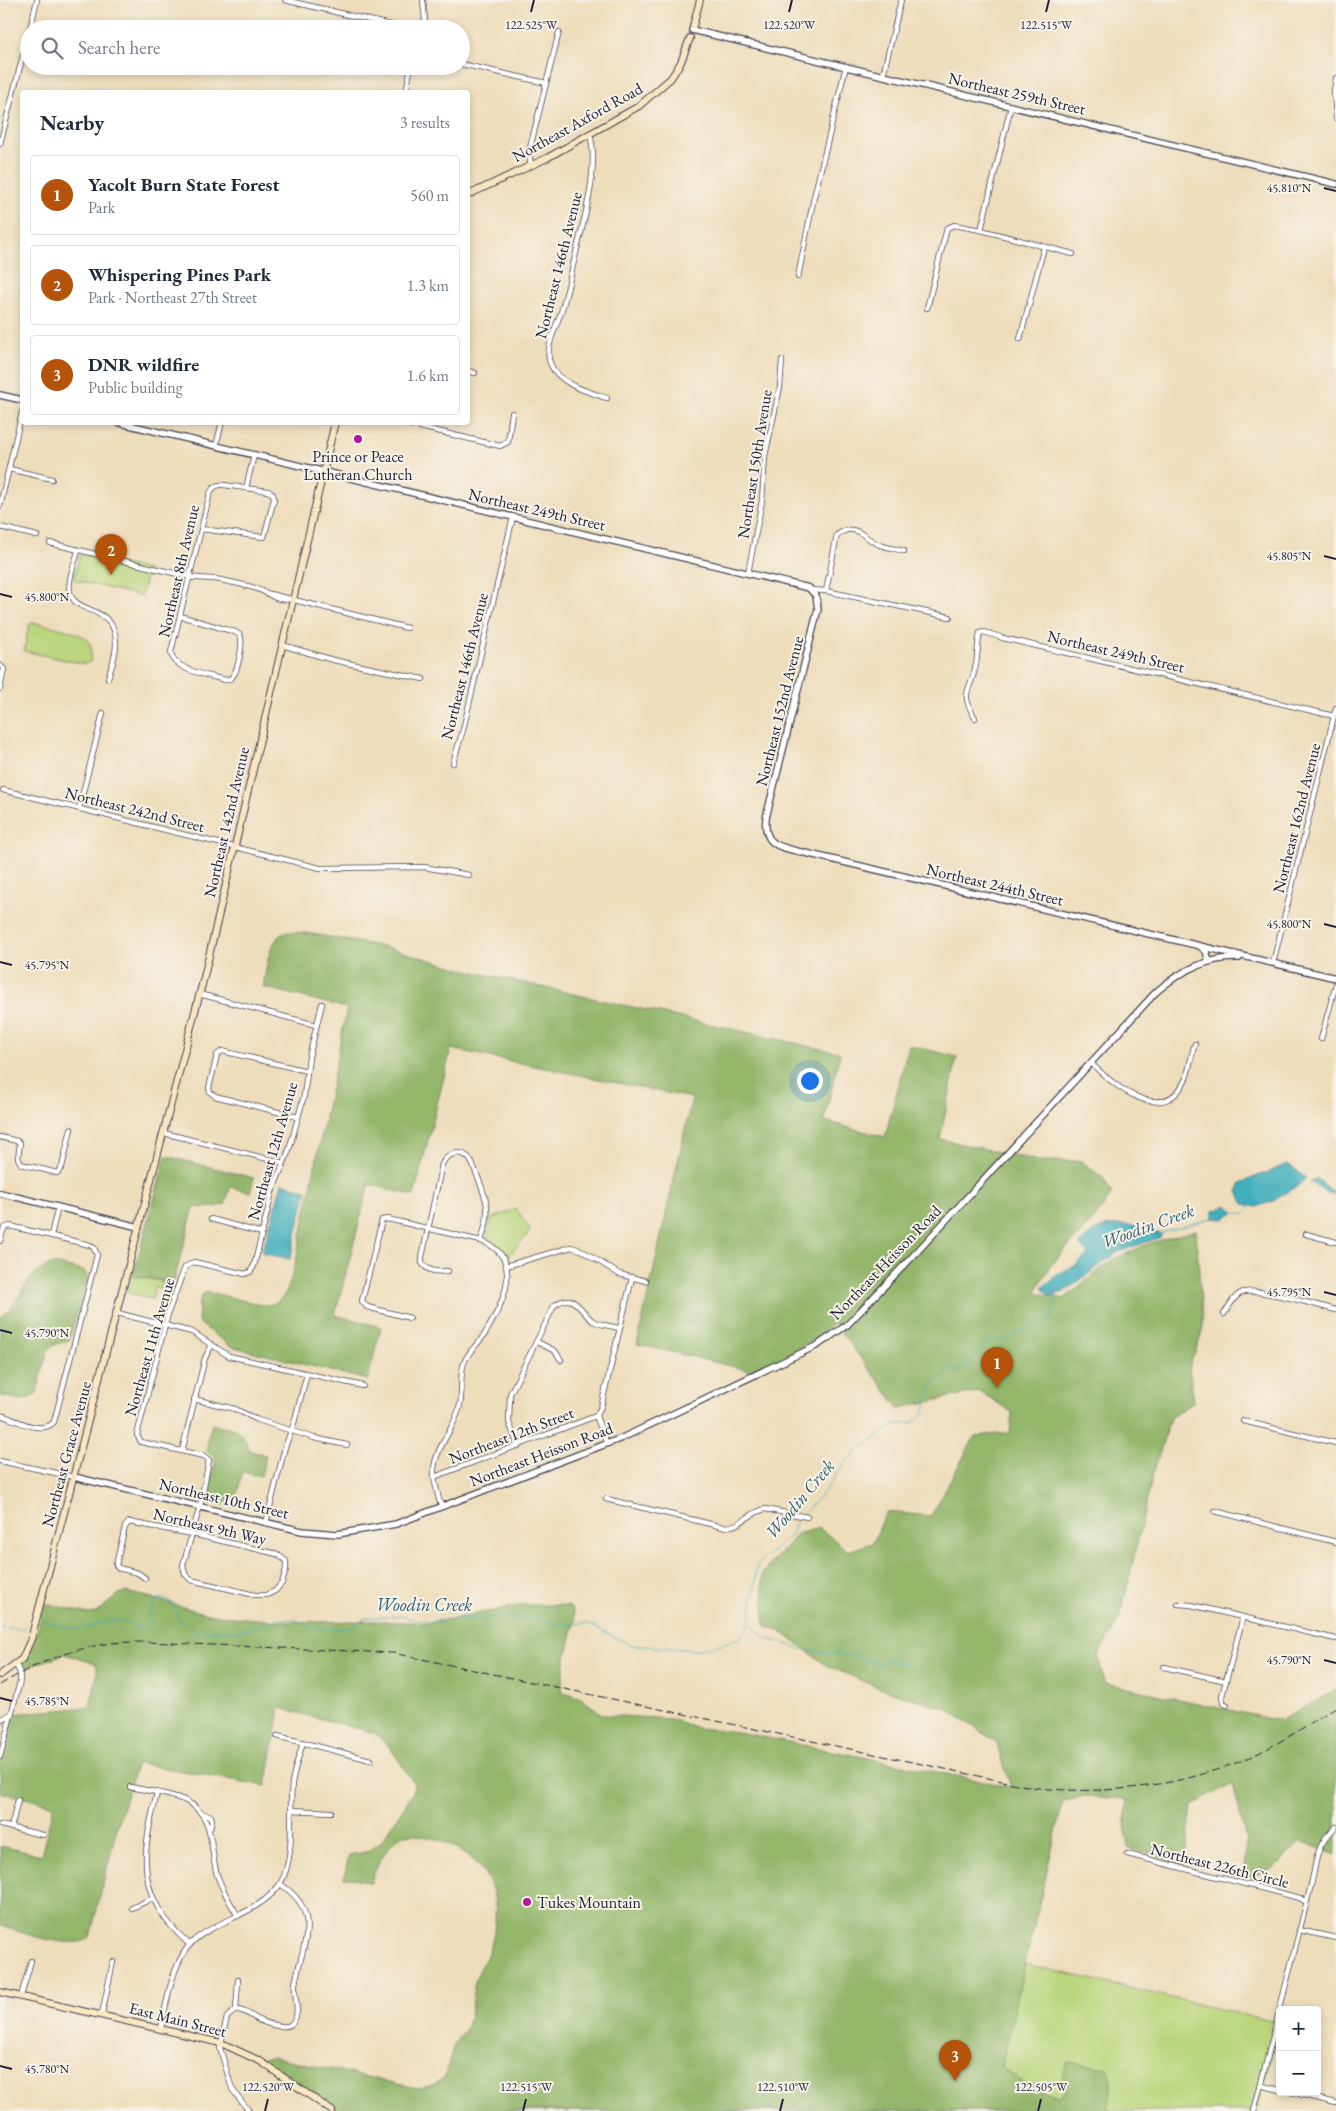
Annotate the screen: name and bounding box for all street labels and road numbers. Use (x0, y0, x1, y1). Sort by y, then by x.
street label: Northeast 259th Street (946, 68, 1087, 119)
street label: Northeast Axford Road (508, 77, 647, 167)
street label: Northeast 146th Avenue (530, 189, 587, 341)
street label: Northeast 150th Avenue (732, 388, 777, 540)
street label: Northeast 249th Street (466, 484, 607, 535)
street label: Northeast 8th Avenue (153, 503, 204, 639)
street label: Northeast 146th Avenue (436, 590, 493, 742)
street label: Northeast 249th Street (1045, 626, 1186, 677)
street label: Northeast 152nd Avenue (751, 634, 808, 788)
street label: Northeast 162nd Avenue (1268, 741, 1325, 895)
street label: Northeast 142nd Avenue (199, 745, 254, 899)
street label: Northeast 242nd Street (63, 782, 207, 837)
street label: Northeast 244th Street (924, 859, 1065, 910)
street label: Northeast 12th Avenue (243, 1080, 302, 1223)
street label: Northeast Heisson Road (825, 1200, 946, 1324)
street label: Northeast 11th Avenue (120, 1276, 179, 1419)
street label: Northeast Grace Avenue (37, 1379, 96, 1529)
street label: Northeast 12th Street (446, 1402, 577, 1469)
street label: Northeast Heisson Road (467, 1417, 617, 1491)
street label: Northeast 10th Street (157, 1473, 291, 1524)
street label: Northeast 9th Way (151, 1503, 270, 1550)
street label: Northeast 226th Circle (1148, 1838, 1291, 1893)
street label: East Main Street (127, 1997, 229, 2042)

